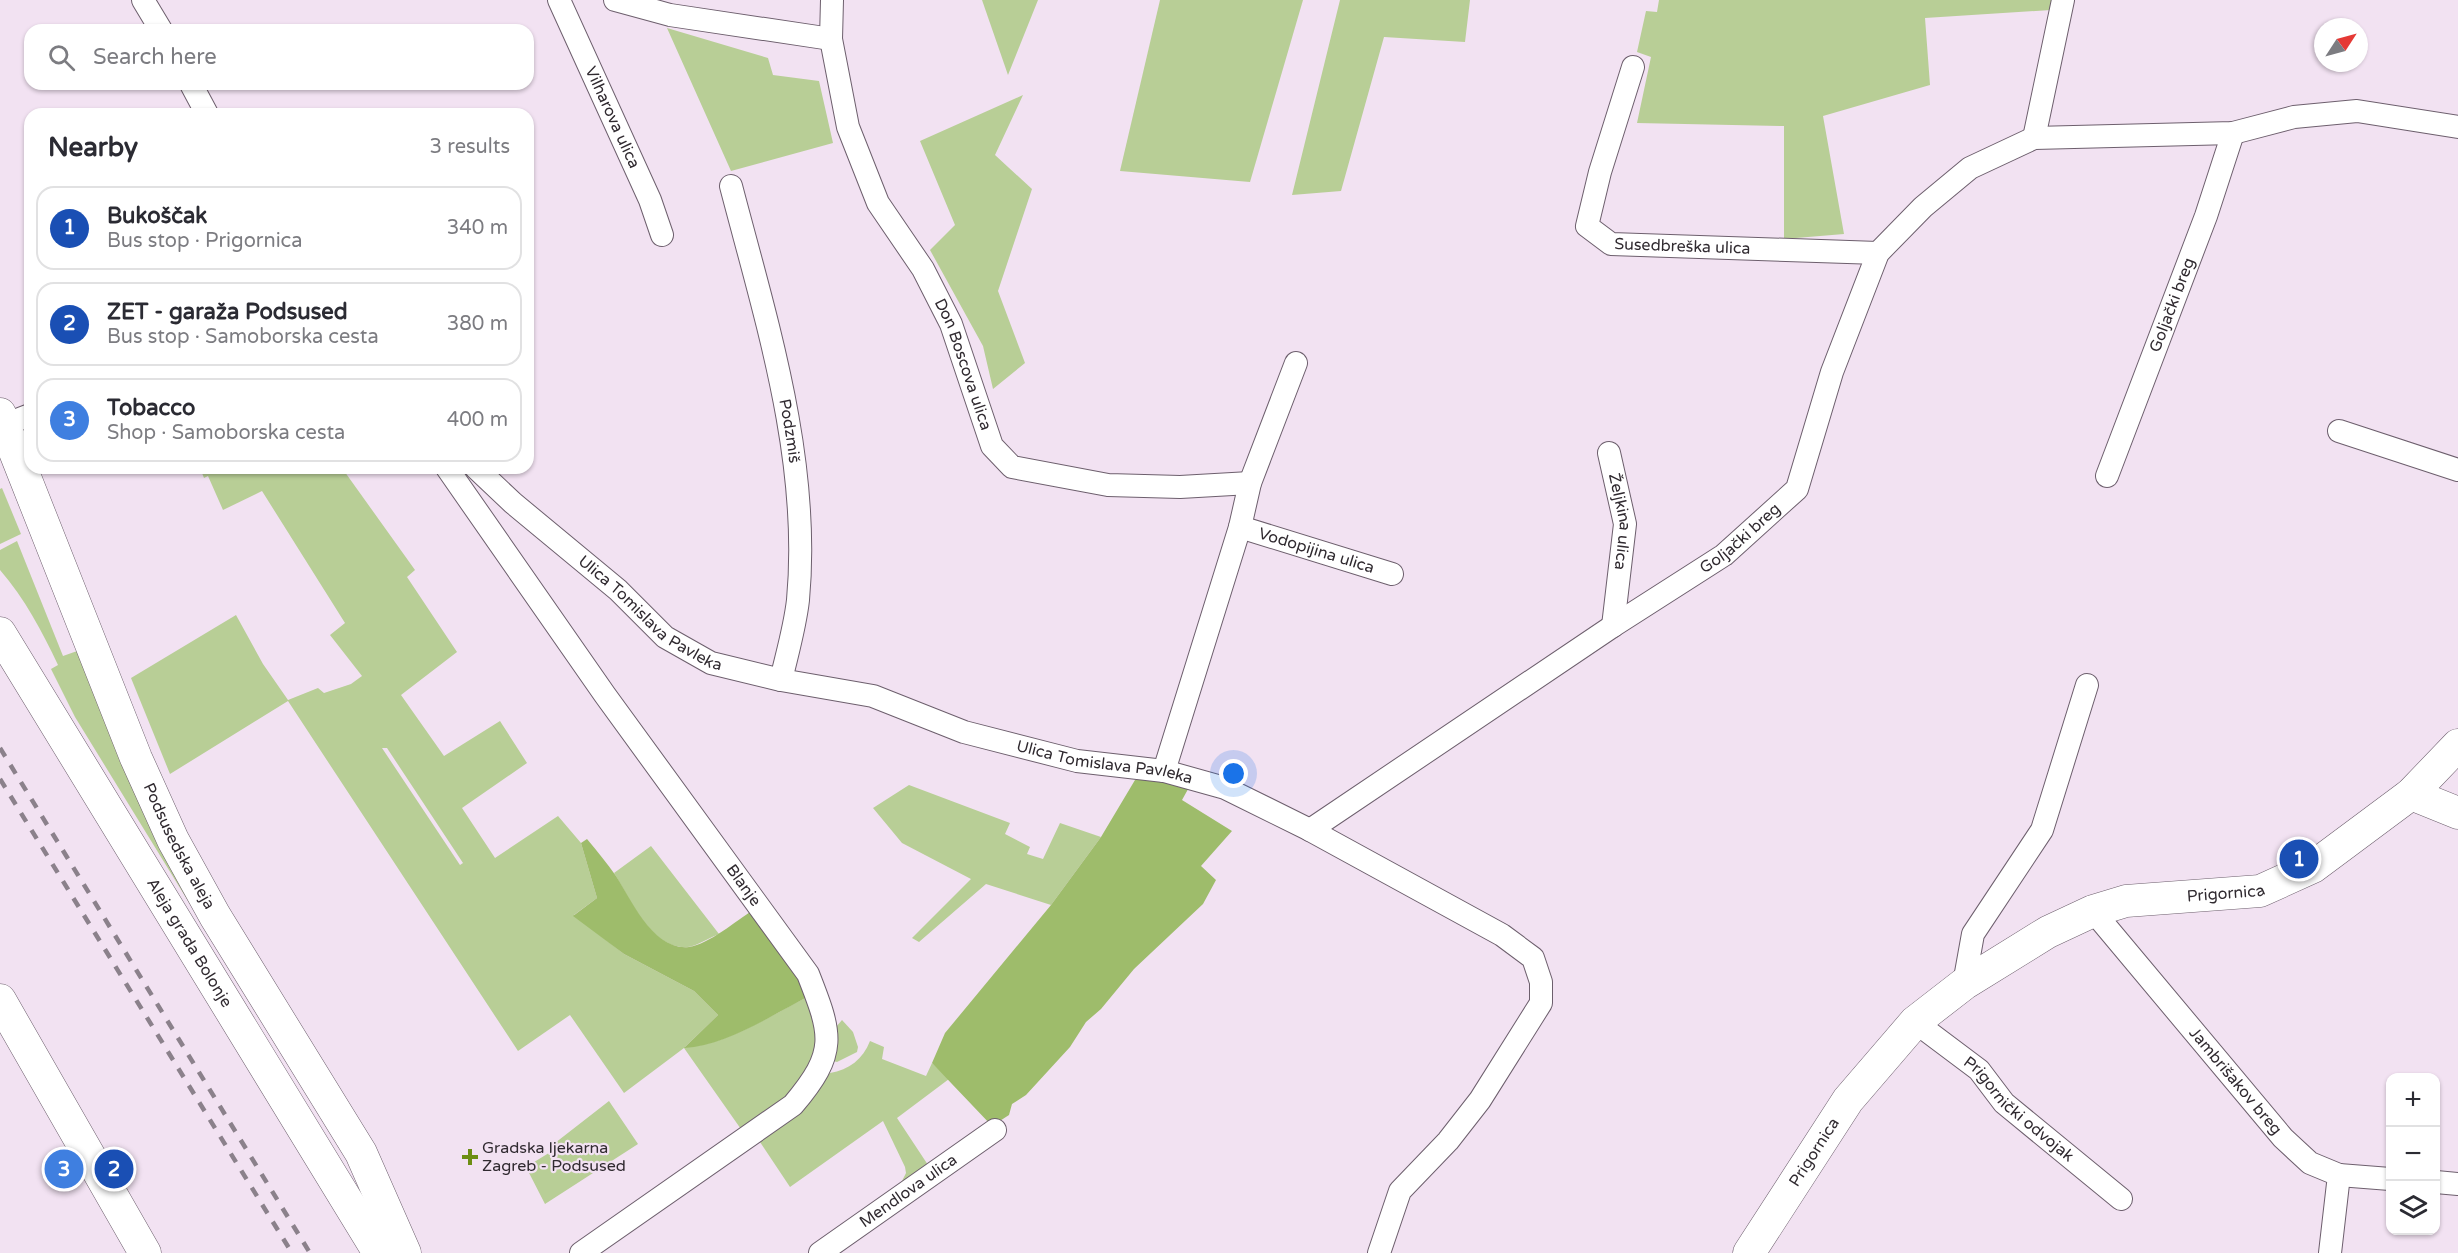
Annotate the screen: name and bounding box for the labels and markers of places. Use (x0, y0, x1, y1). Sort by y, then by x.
pin: 1 (2280, 836, 2318, 882)
place label: Gradska ljekarna Zagreb - Podsused (482, 1138, 626, 1176)
pin: 3 (44, 1146, 84, 1192)
pin: 2 (94, 1146, 134, 1192)
marker: Gradska ljekarna Zagreb - Podsused (463, 1150, 477, 1164)

